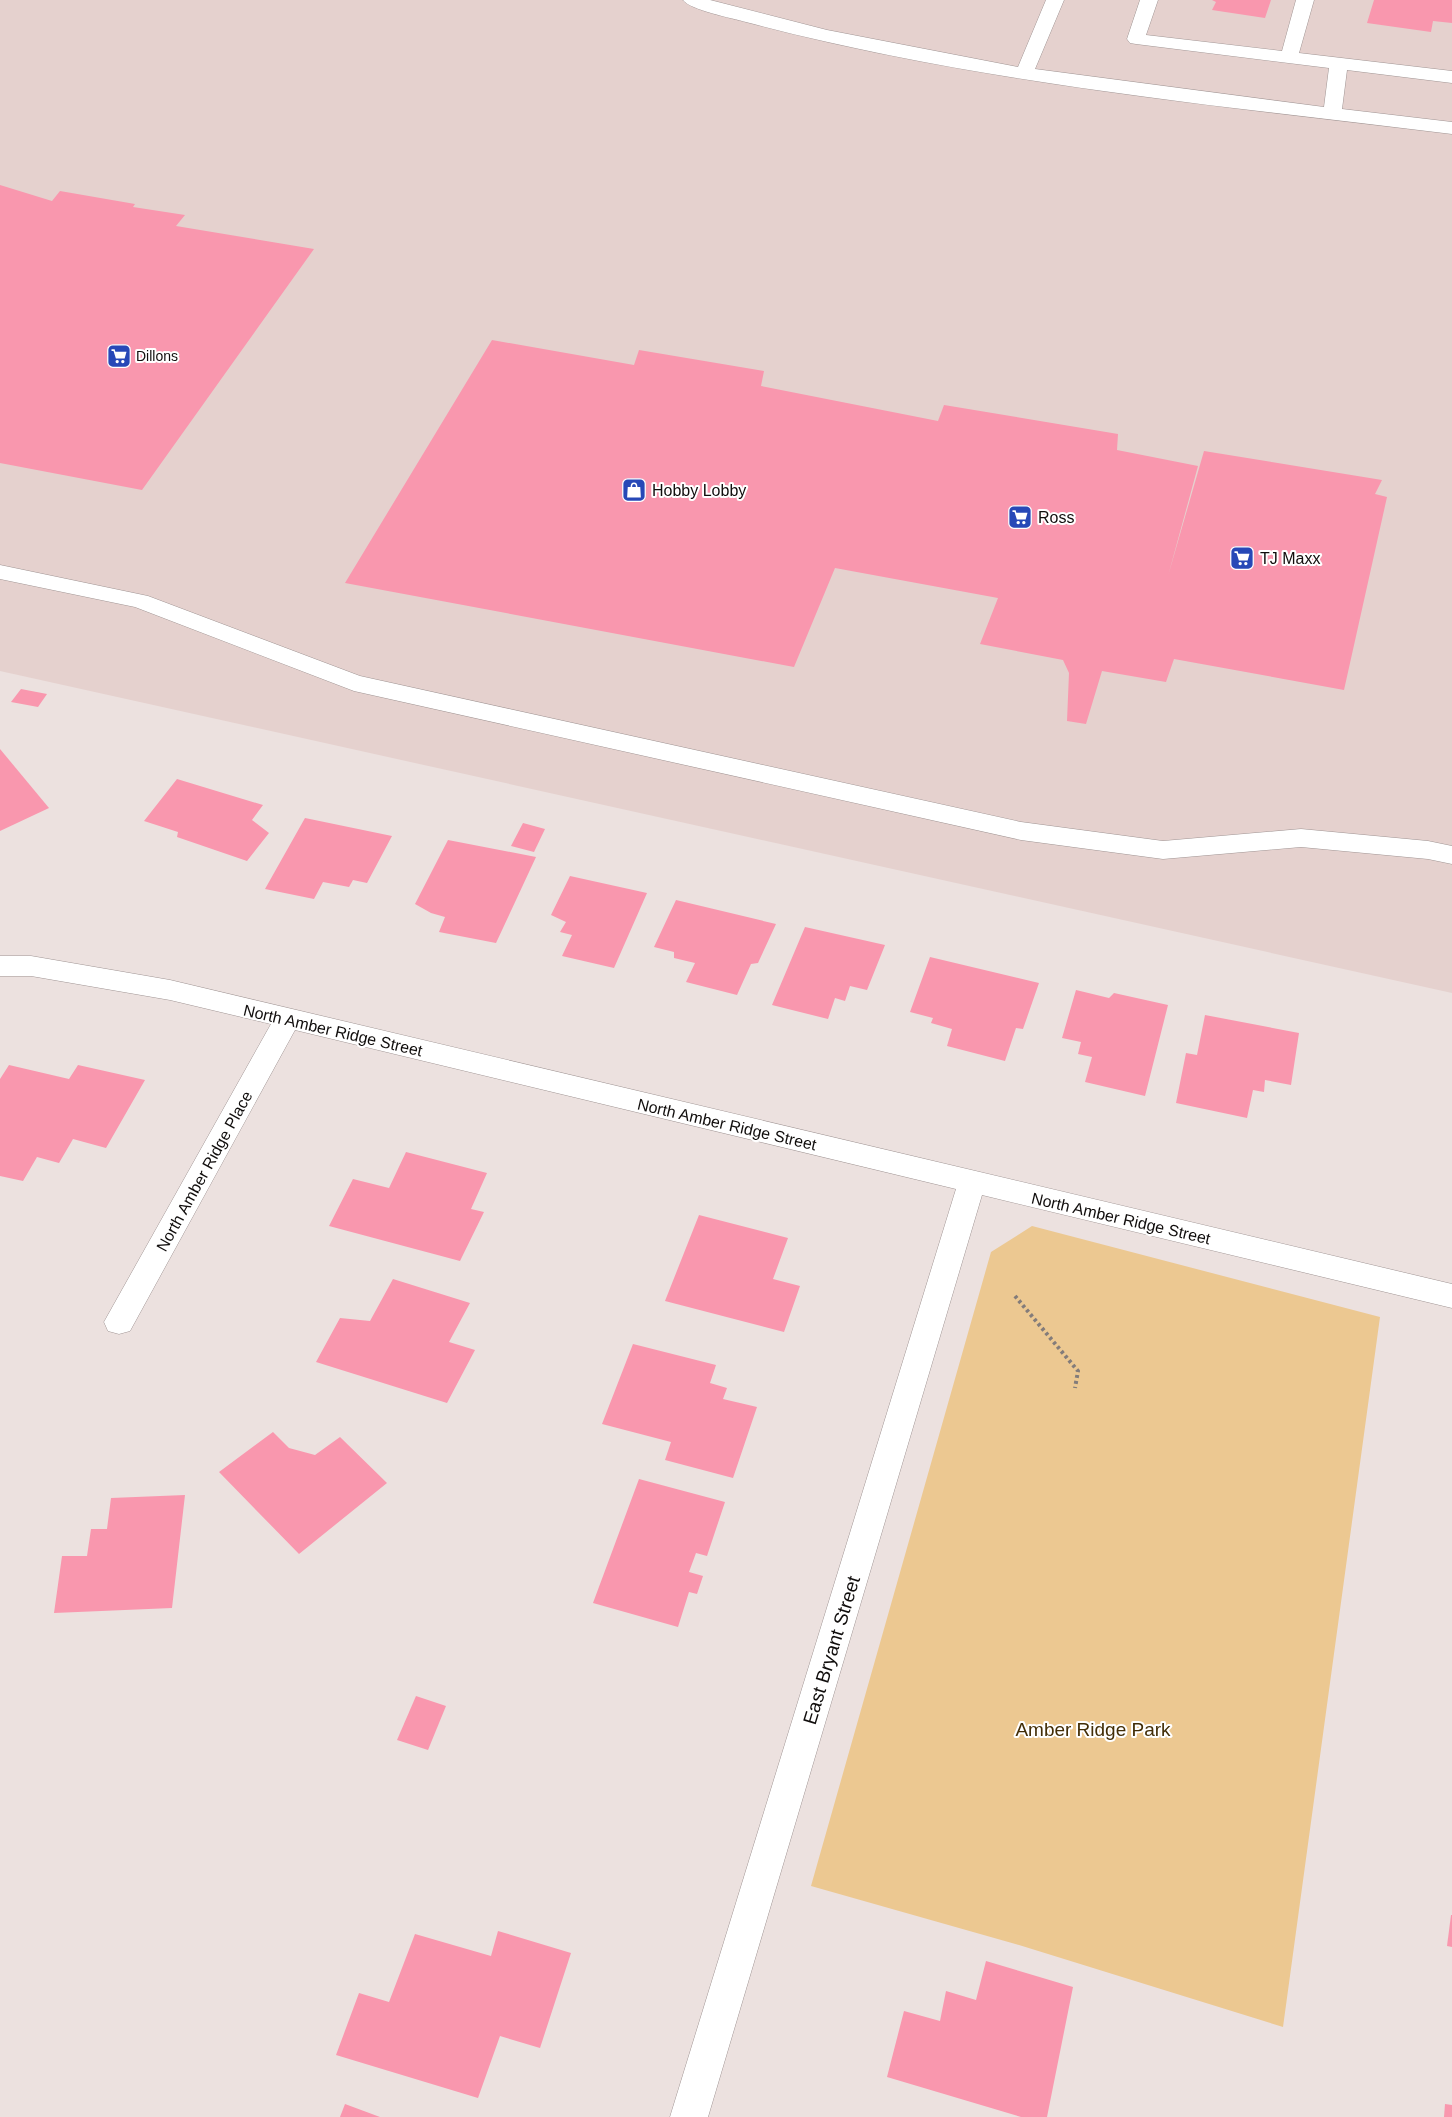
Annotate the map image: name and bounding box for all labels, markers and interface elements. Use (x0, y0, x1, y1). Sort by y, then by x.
supermarket icon: Dillons (106, 343, 132, 369)
place label: Dillons (136, 348, 178, 364)
shop icon: Hobby Lobby (621, 477, 647, 503)
place label: Hobby Lobby (652, 482, 746, 499)
supermarket icon: Ross (1007, 504, 1033, 530)
place label: Ross (1038, 509, 1074, 526)
supermarket icon: TJ Maxx (1229, 545, 1255, 571)
place label: TJ Maxx (1260, 550, 1320, 567)
street label: North Amber Ridge Street (242, 1002, 425, 1059)
street label: North Amber Ridge Place (153, 1088, 256, 1254)
street label: North Amber Ridge Street (636, 1096, 819, 1153)
street label: North Amber Ridge Street (1030, 1190, 1213, 1247)
street label: East Bryant Street (799, 1573, 864, 1727)
park label: Amber Ridge Park (1015, 1719, 1171, 1740)

